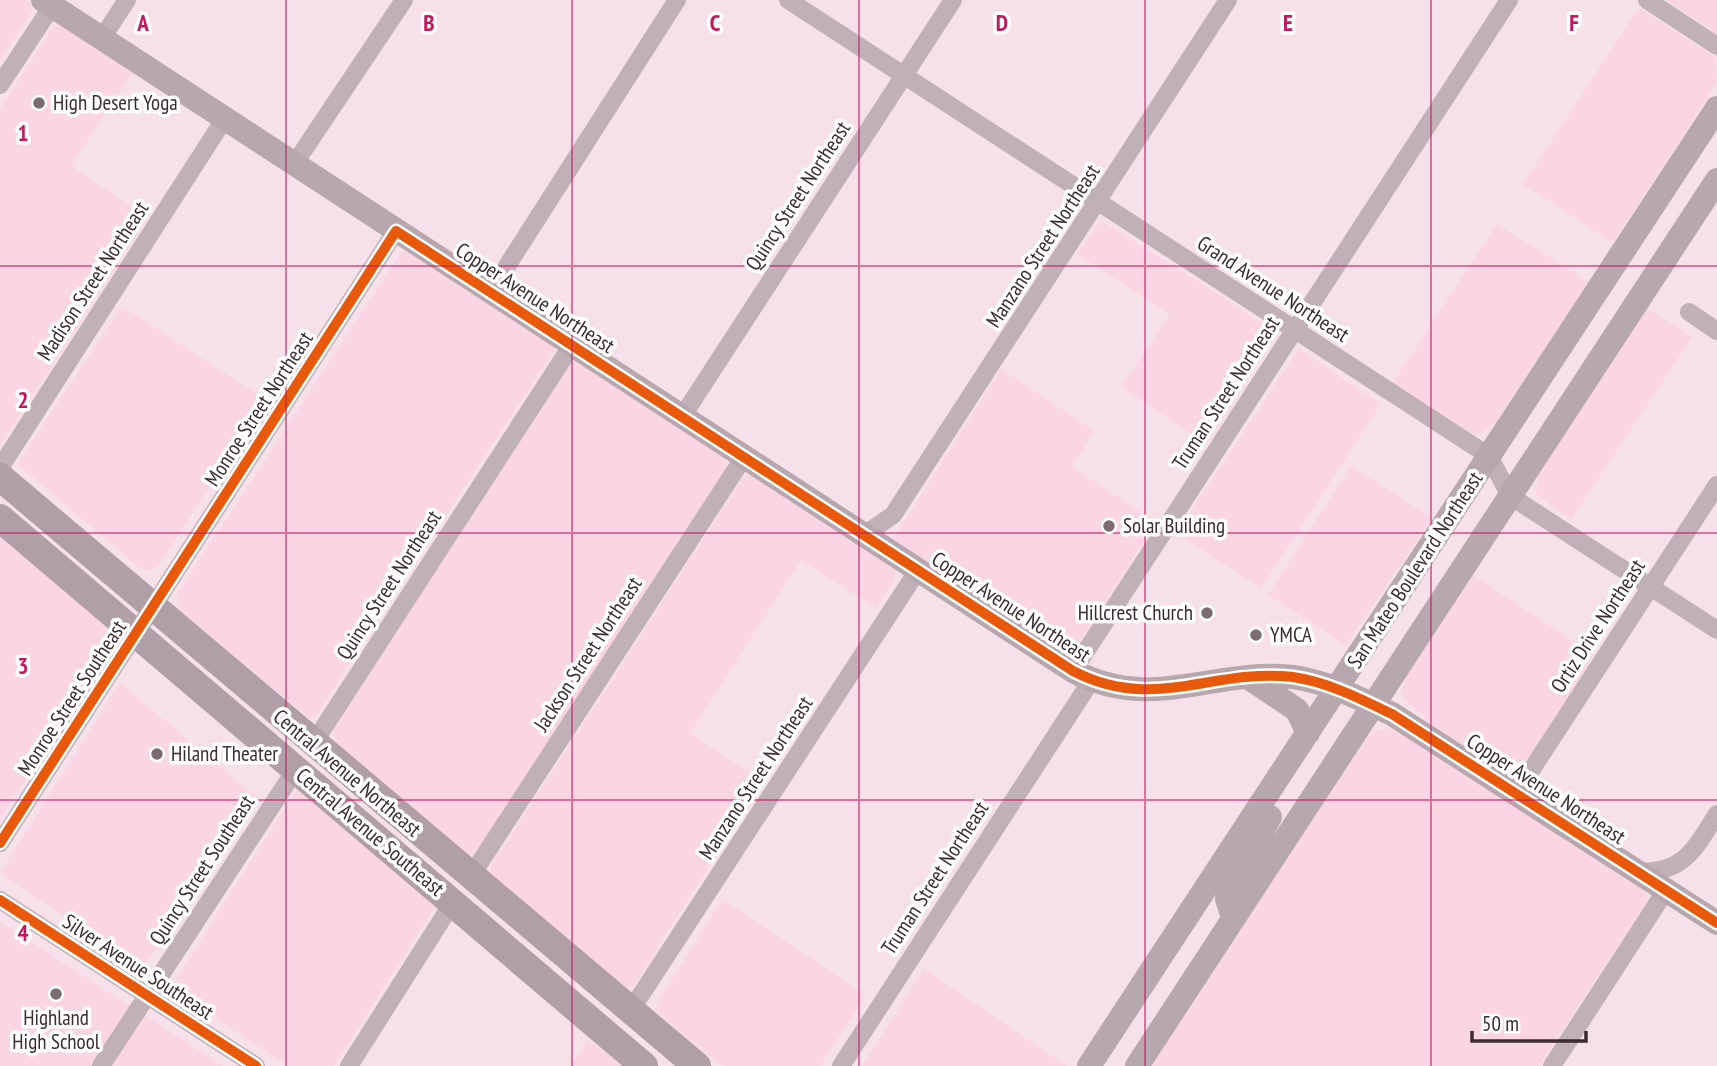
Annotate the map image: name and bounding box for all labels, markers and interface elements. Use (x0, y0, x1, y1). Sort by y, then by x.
text: A (136, 8, 149, 37)
text: B (423, 8, 435, 37)
text: C (710, 8, 721, 37)
text: D (996, 8, 1008, 37)
text: E (1283, 8, 1293, 37)
text: F (1569, 8, 1579, 37)
place label: High Desert Yoga (53, 89, 178, 116)
marker: High Desert Yoga (31, 95, 47, 111)
street label: Quincy Street Northeast (739, 116, 856, 276)
text: 1 (18, 118, 29, 147)
street label: Manzano Street Northeast (980, 159, 1106, 332)
street label: Madison Street Northeast (31, 196, 154, 366)
street label: Grand Avenue Northeast (1192, 229, 1355, 348)
street label: Copper Avenue Northeast (451, 236, 620, 359)
street label: Truman Street Northeast (1166, 311, 1285, 475)
street label: Monroe Street Northeast (198, 326, 319, 491)
text: 2 (18, 385, 29, 414)
street label: San Mateo Boulevard Northeast (1341, 466, 1488, 673)
street label: Quincy Street Northeast (330, 505, 447, 665)
place label: Solar Building (1123, 512, 1225, 539)
marker: Solar Building (1101, 518, 1117, 534)
street label: Copper Avenue Northeast (927, 545, 1096, 668)
street label: Ortiz Drive Northeast (1544, 554, 1651, 698)
street label: Jackson Street Northeast (527, 571, 648, 737)
place label: Hillcrest Church (1078, 599, 1193, 626)
marker: Hillcrest Church (1199, 605, 1215, 621)
street label: Monroe Street Southeast (11, 615, 132, 780)
place label: YMCA (1270, 621, 1312, 648)
marker: YMCA (1248, 627, 1264, 643)
text: 3 (18, 651, 29, 680)
street label: Manzano Street Northeast (693, 691, 819, 864)
street label: Central Avenue Northeast (268, 703, 427, 842)
street label: Copper Avenue Northeast (1462, 727, 1631, 850)
place label: Hiland Theater (171, 740, 278, 767)
marker: Hiland Theater (149, 746, 165, 762)
street label: Central Avenue Southeast (291, 762, 450, 902)
street label: Quincy Street Southeast (143, 789, 260, 950)
street label: Truman Street Northeast (875, 796, 994, 960)
street label: Silver Avenue Southeast (58, 908, 219, 1026)
text: 4 (18, 918, 29, 947)
marker: Highland High School (48, 986, 64, 1002)
scale bar (1472, 1000, 1586, 1044)
place label: Highland High School (12, 1004, 100, 1055)
text: 50 m (1482, 1010, 1519, 1037)

